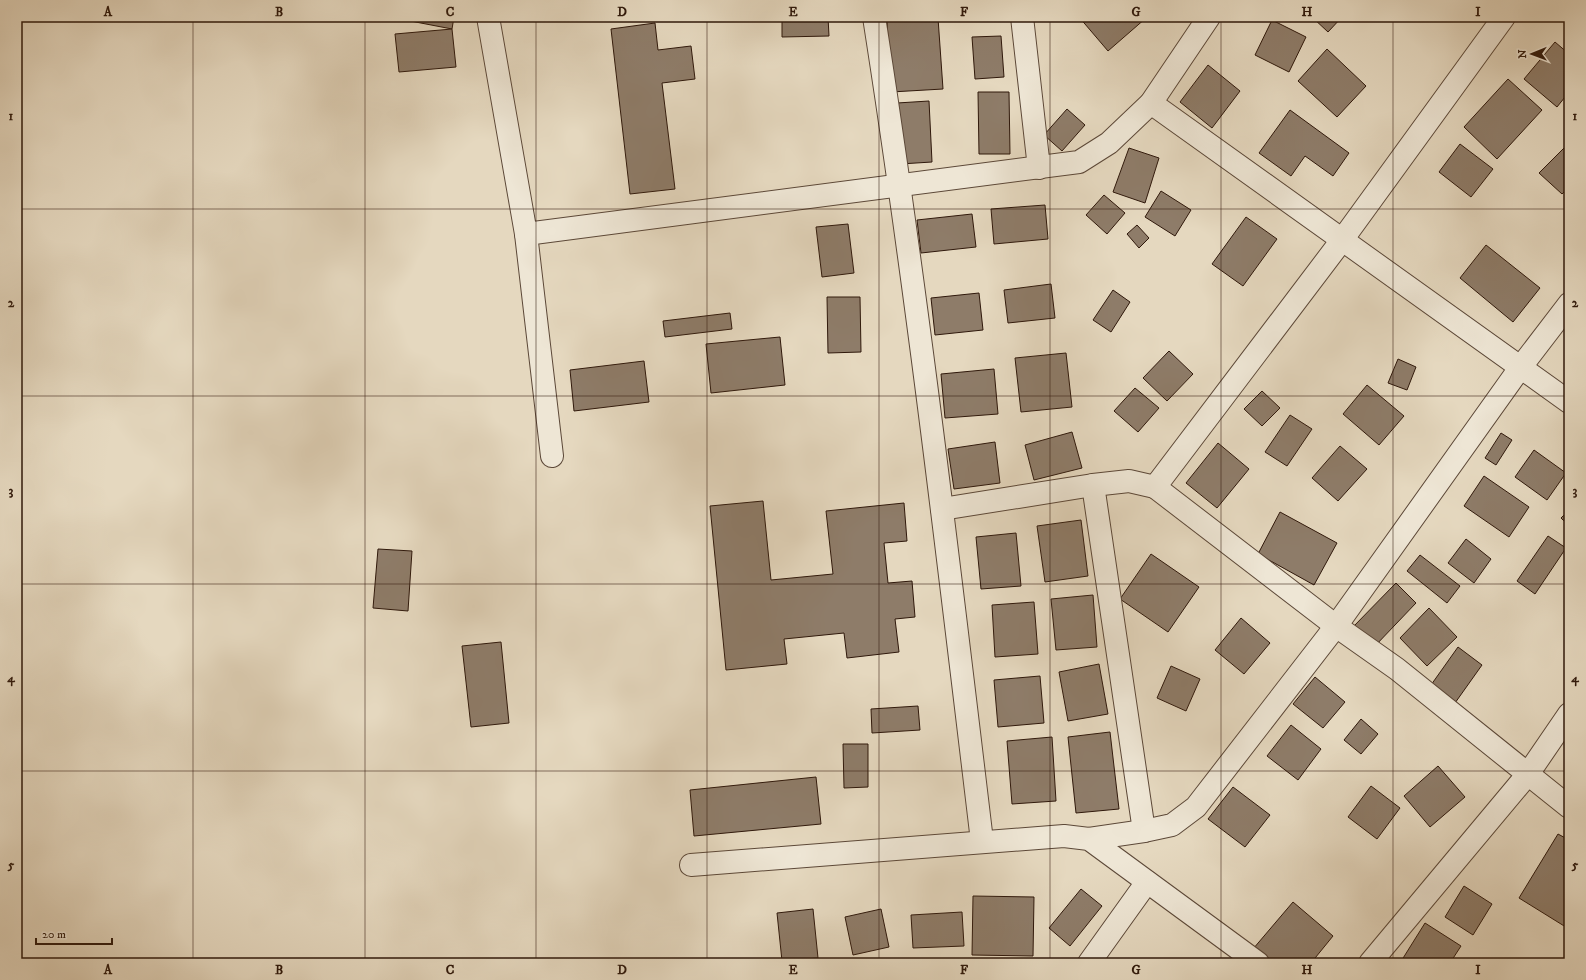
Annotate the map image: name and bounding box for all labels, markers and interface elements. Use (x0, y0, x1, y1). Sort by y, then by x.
text: A (103, 4, 113, 20)
text: B (275, 4, 283, 20)
text: C (446, 4, 455, 20)
text: D (617, 4, 627, 20)
text: E (788, 4, 798, 20)
text: F (960, 4, 969, 20)
text: G (1131, 4, 1141, 20)
text: H (1302, 4, 1313, 20)
text: I (1475, 4, 1481, 20)
north arrow (1512, 34, 1552, 74)
text: N (1516, 50, 1530, 59)
text: 1 (9, 108, 14, 124)
text: 1 (1573, 108, 1578, 124)
text: 2 (8, 295, 15, 311)
text: 2 (1572, 295, 1579, 311)
text: 3 (9, 483, 14, 499)
text: 3 (1573, 483, 1578, 499)
text: 4 (6, 670, 15, 687)
text: 4 (1570, 670, 1579, 687)
text: 5 (7, 857, 15, 873)
text: 5 (1571, 857, 1579, 873)
scale bar (36, 920, 112, 946)
text: 20 m (42, 927, 66, 942)
text: A (103, 962, 113, 978)
text: B (275, 962, 283, 978)
text: C (446, 962, 455, 978)
text: D (617, 962, 627, 978)
text: E (788, 962, 798, 978)
text: F (960, 962, 969, 978)
text: G (1131, 962, 1141, 978)
text: H (1302, 962, 1313, 978)
text: I (1475, 962, 1481, 978)

